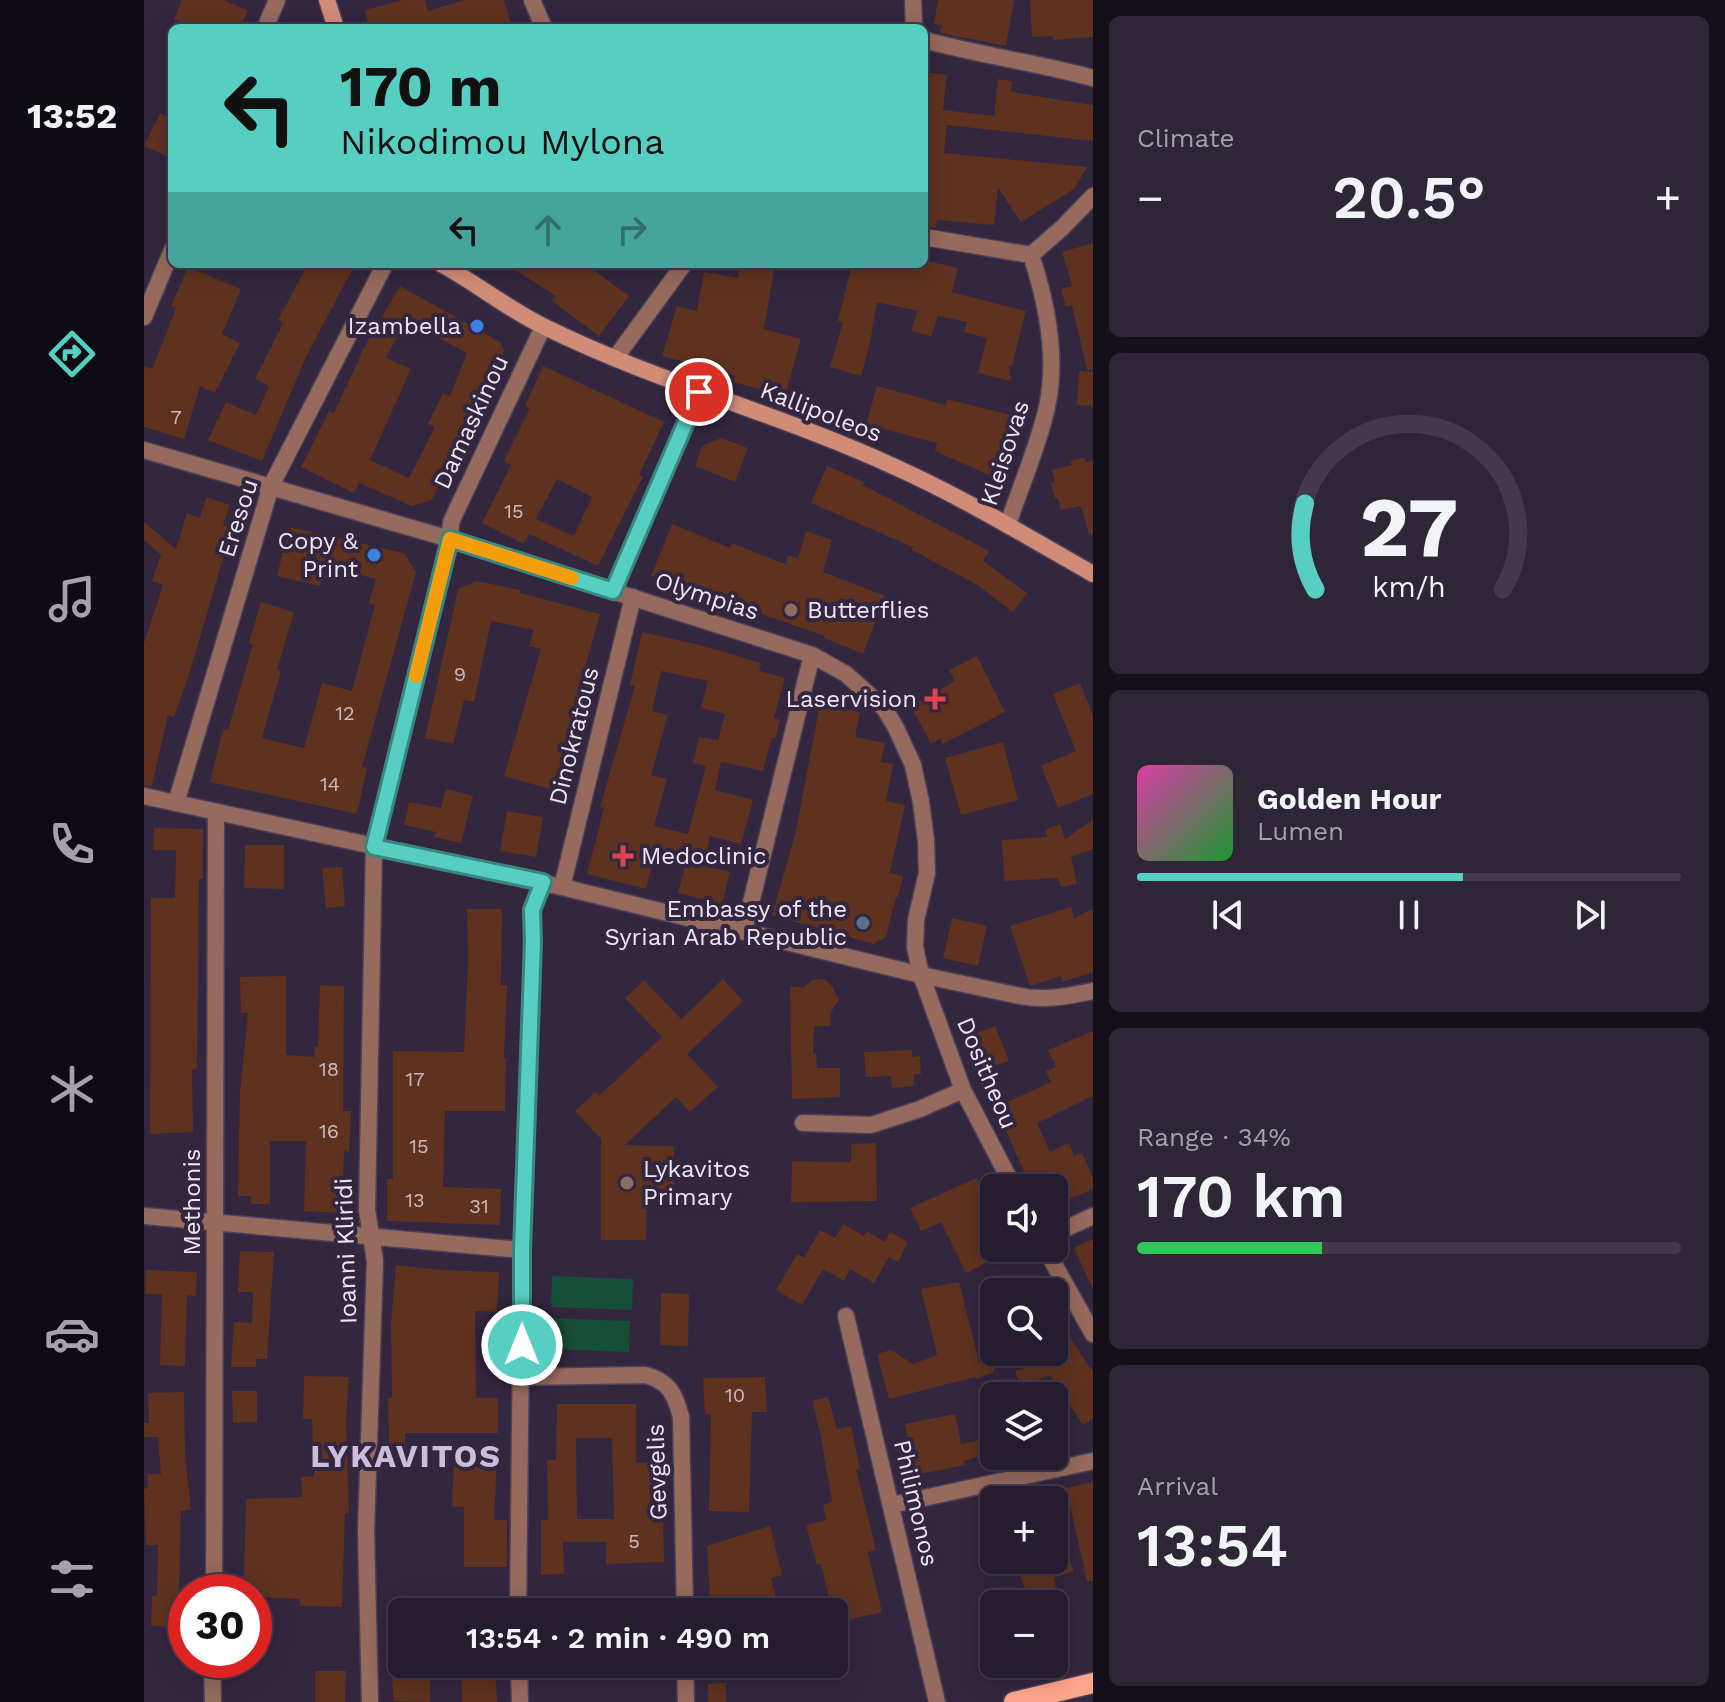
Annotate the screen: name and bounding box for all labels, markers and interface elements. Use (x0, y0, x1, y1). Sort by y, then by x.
text: 170 m (340, 54, 502, 120)
icon: left (208, 56, 312, 160)
text: 13:52 (27, 95, 117, 137)
text: Nikodimou Mylona (340, 121, 665, 163)
text: Climate (1137, 123, 1235, 153)
text: 20.5° (1332, 162, 1486, 233)
text: − (1137, 172, 1164, 224)
text: + (1654, 172, 1681, 224)
icon: left (442, 208, 486, 252)
icon: ahead (526, 208, 570, 252)
icon: right (610, 208, 654, 252)
place label: Izambella (348, 312, 461, 340)
marker: Izambella (468, 317, 486, 335)
icon: directions (44, 326, 100, 382)
street label: Damaskinou (428, 351, 514, 493)
pin (665, 358, 733, 426)
icon: arrive (677, 370, 721, 414)
street label: Kallipoleos (756, 376, 886, 448)
street label: Kleisovas (975, 397, 1035, 509)
house number: 7 (170, 405, 182, 429)
street label: Eresou (212, 475, 264, 561)
text: 27 (1360, 478, 1458, 575)
house number: 15 (504, 499, 524, 523)
place label: Copy & Print (278, 527, 359, 583)
marker: Copy & Print (365, 546, 383, 564)
street label: Olympias (651, 566, 763, 626)
text: km/h (1372, 570, 1446, 604)
icon: music (44, 571, 100, 627)
place label: Butterflies (807, 596, 929, 624)
marker: Butterflies (782, 601, 800, 619)
house number: 9 (454, 662, 466, 686)
street label: Dinokratous (543, 664, 605, 808)
place label: Laservision (786, 685, 917, 713)
marker: Laservision (924, 688, 946, 710)
house number: 12 (335, 701, 355, 725)
house number: 14 (320, 772, 340, 796)
text: Golden Hour (1257, 781, 1441, 816)
icon: phone (44, 816, 100, 872)
text: Lumen (1257, 816, 1344, 846)
place label: Medoclinic (641, 842, 766, 870)
marker: Medoclinic (612, 845, 634, 867)
icon: previous (1206, 893, 1250, 937)
icon: pause (1387, 893, 1431, 937)
icon: next (1568, 893, 1612, 937)
place label: Embassy of the Syrian Arab Republic (604, 895, 847, 951)
marker: Embassy of the Syrian Arab Republic (854, 914, 872, 932)
street label: Dositheou (951, 1013, 1023, 1133)
house number: 18 (319, 1057, 339, 1081)
icon: climate (44, 1061, 100, 1117)
house number: 17 (405, 1067, 425, 1091)
house number: 16 (319, 1119, 339, 1143)
text: Range · 34% (1137, 1122, 1291, 1152)
house number: 15 (409, 1134, 429, 1158)
street label: Methonis (178, 1149, 206, 1256)
place label: Lykavitos Primary (643, 1155, 750, 1211)
text: 170 km (1137, 1161, 1345, 1232)
marker: Lykavitos Primary (618, 1174, 636, 1192)
map controls (980, 1174, 1068, 1678)
button: sound (980, 1174, 1068, 1262)
street label: Ioanni Kliridi (329, 1177, 363, 1325)
house number: 13 (405, 1188, 425, 1212)
house number: 31 (469, 1194, 489, 1218)
button: search (980, 1278, 1068, 1366)
position arrow (480, 1303, 564, 1387)
icon: car (44, 1306, 100, 1362)
button: layers (980, 1382, 1068, 1470)
house number: 10 (725, 1383, 745, 1407)
street label: Gevgelis (641, 1423, 673, 1521)
district label: LYKAVITOS (310, 1437, 502, 1475)
street label: Philimonos (888, 1437, 944, 1569)
text: Arrival (1137, 1471, 1218, 1501)
button: + (980, 1486, 1068, 1574)
text: 13:54 (1137, 1510, 1288, 1581)
house number: 5 (628, 1529, 640, 1553)
icon: filters (44, 1551, 100, 1607)
speed limit sign: 30 (168, 1574, 272, 1678)
button: − (980, 1590, 1068, 1678)
text: 13:54 · 2 min · 490 m (466, 1620, 770, 1655)

